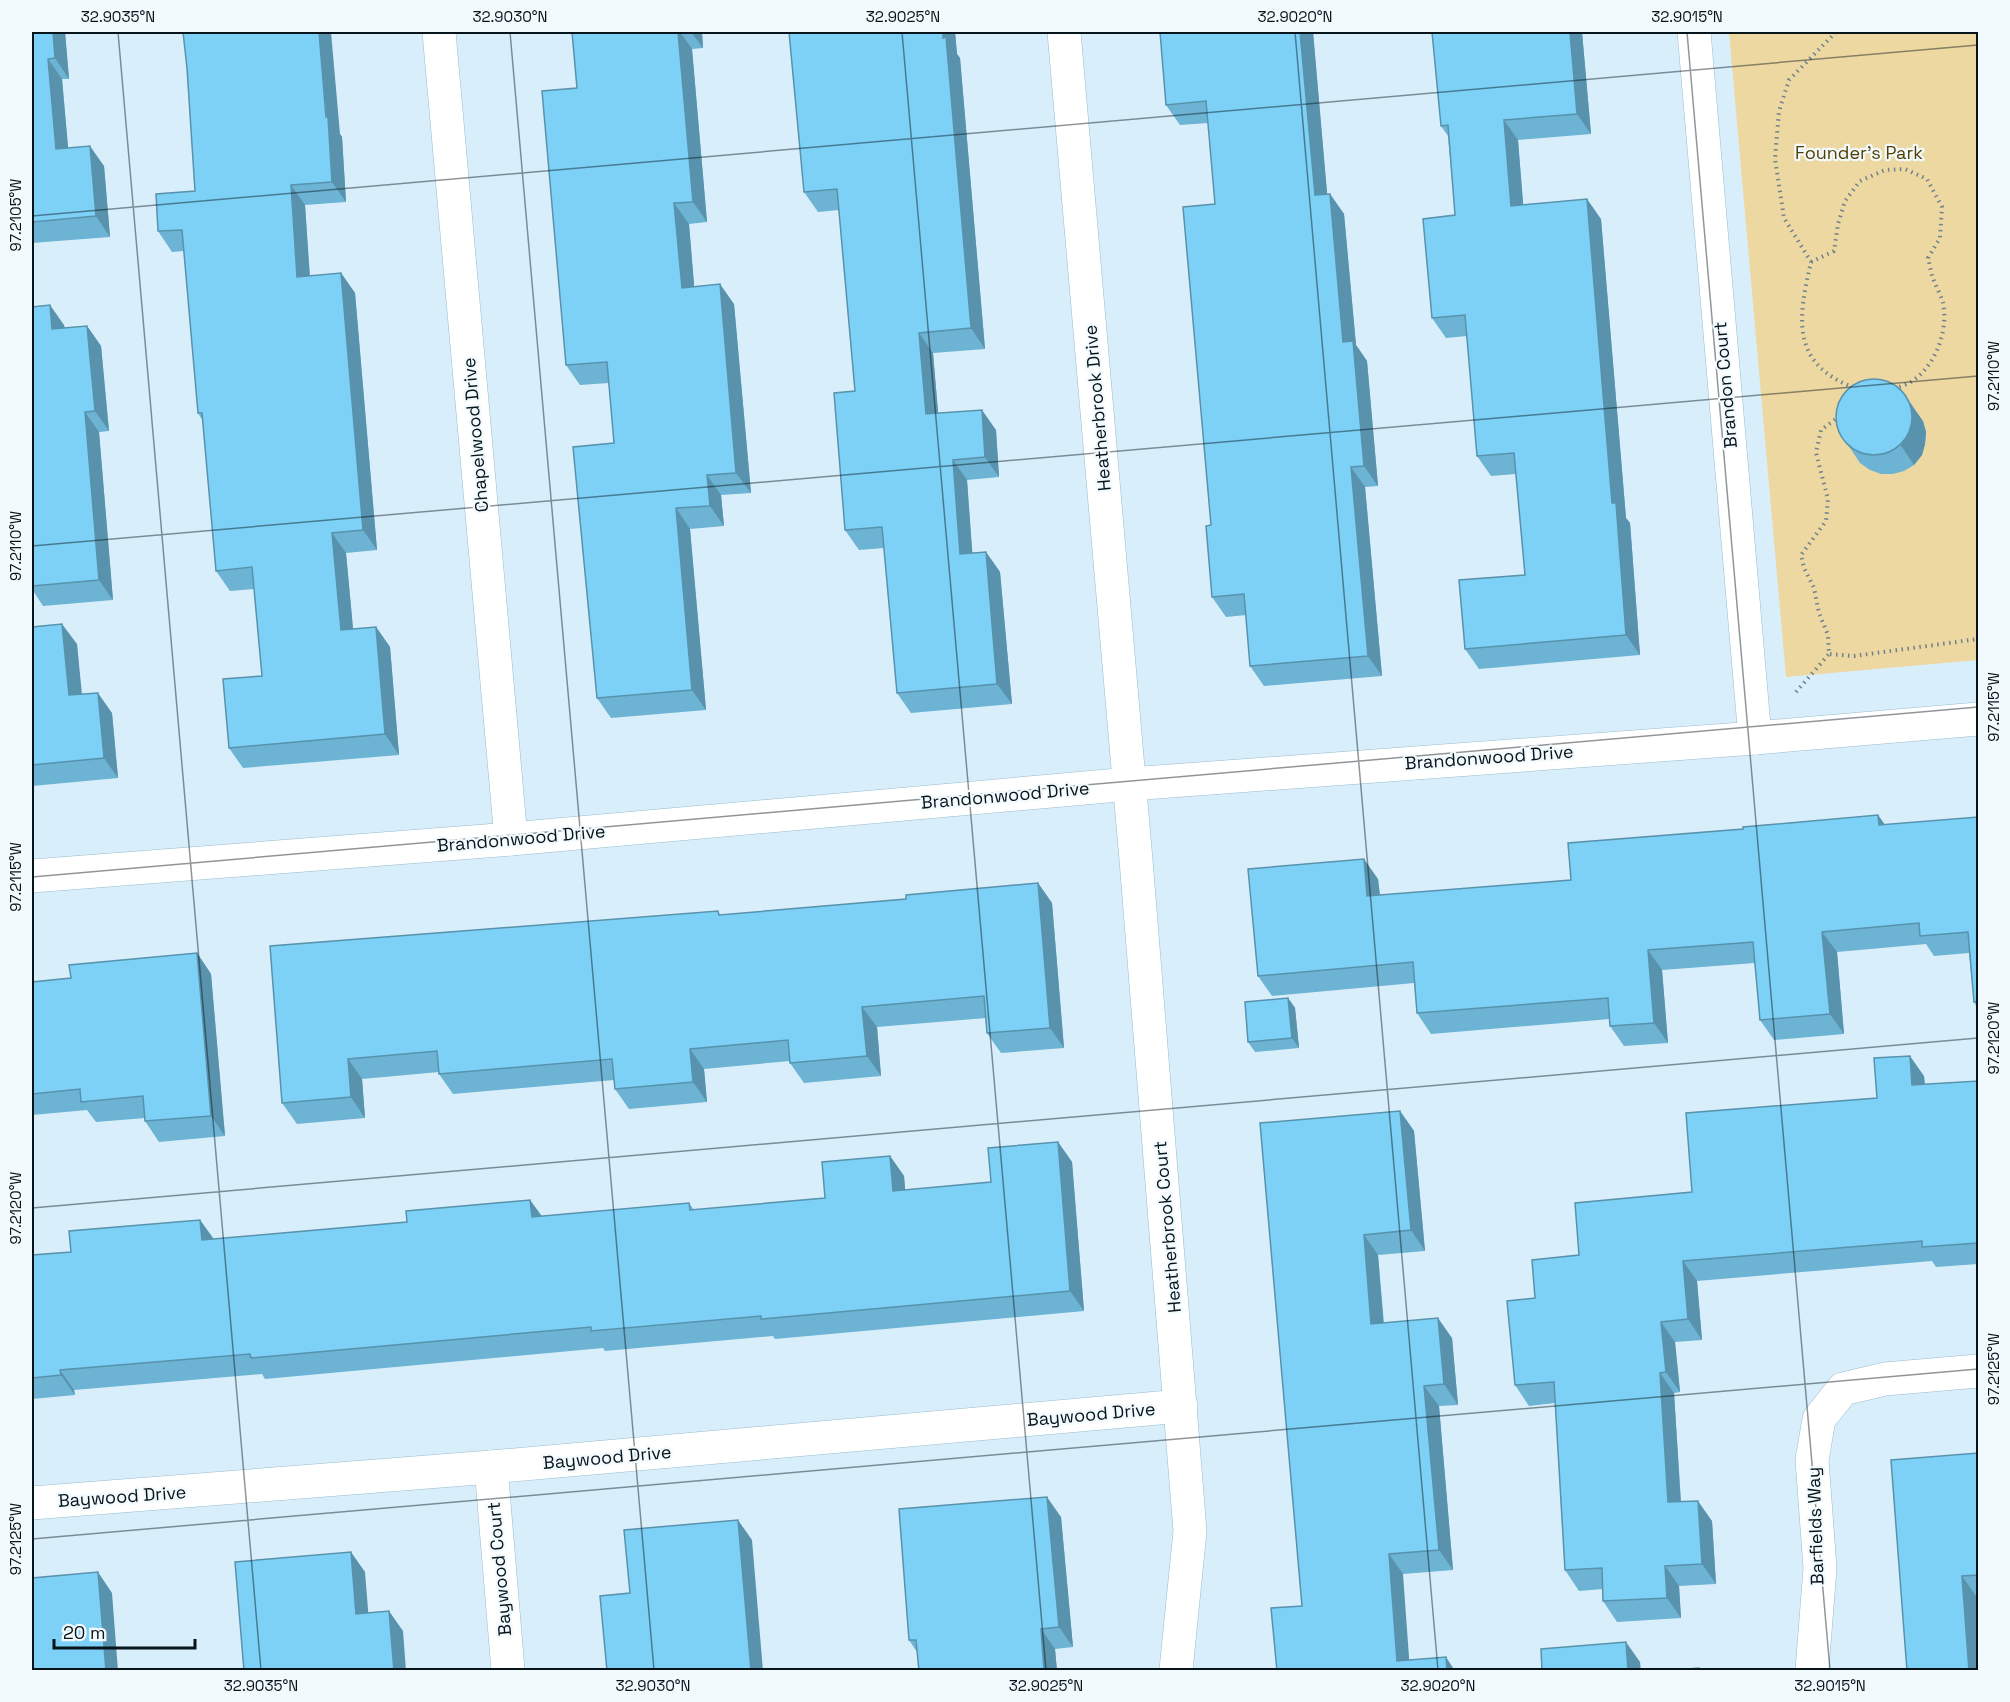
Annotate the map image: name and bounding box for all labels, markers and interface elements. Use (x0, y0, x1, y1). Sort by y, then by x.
text: 32.9035°N (81, 7, 155, 26)
text: 32.9030°N (472, 7, 548, 26)
text: 32.9025°N (866, 7, 940, 26)
text: 32.9020°N (1257, 7, 1333, 26)
text: 32.9015°N (1651, 7, 1723, 26)
park label: Founder's Park (1795, 141, 1923, 164)
text: 97.2105°W (6, 179, 25, 251)
street label: Brandon Court (1708, 321, 1742, 449)
street label: Heatherbrook Drive (1078, 324, 1116, 492)
text: 97.2110°W (1984, 341, 2003, 411)
street label: Chapelwood Drive (457, 357, 493, 513)
text: 97.2110°W (6, 511, 25, 581)
text: 97.2115°W (1984, 672, 2003, 742)
street label: Brandonwood Drive (1404, 740, 1574, 774)
street label: Brandonwood Drive (920, 776, 1090, 814)
street label: Brandonwood Drive (436, 819, 606, 857)
text: 97.2115°W (6, 842, 25, 912)
text: 97.2120°W (1984, 1002, 2003, 1074)
street label: Heatherbrook Court (1148, 1140, 1186, 1314)
text: 97.2120°W (6, 1172, 25, 1244)
text: 97.2125°W (1984, 1333, 2003, 1405)
street label: Baywood Drive (1026, 1397, 1156, 1431)
street label: Baywood Drive (542, 1440, 672, 1474)
street label: Barfields Way (1801, 1466, 1829, 1586)
street label: Baywood Drive (57, 1480, 187, 1512)
street label: Baywood Court (482, 1501, 516, 1637)
text: 97.2125°W (6, 1503, 25, 1575)
scale bar (54, 1612, 195, 1650)
text: 20 m (63, 1621, 106, 1644)
text: 32.9035°N (224, 1676, 298, 1695)
text: 32.9030°N (615, 1676, 691, 1695)
text: 32.9025°N (1009, 1676, 1083, 1695)
text: 32.9020°N (1400, 1676, 1476, 1695)
text: 32.9015°N (1794, 1676, 1866, 1695)

